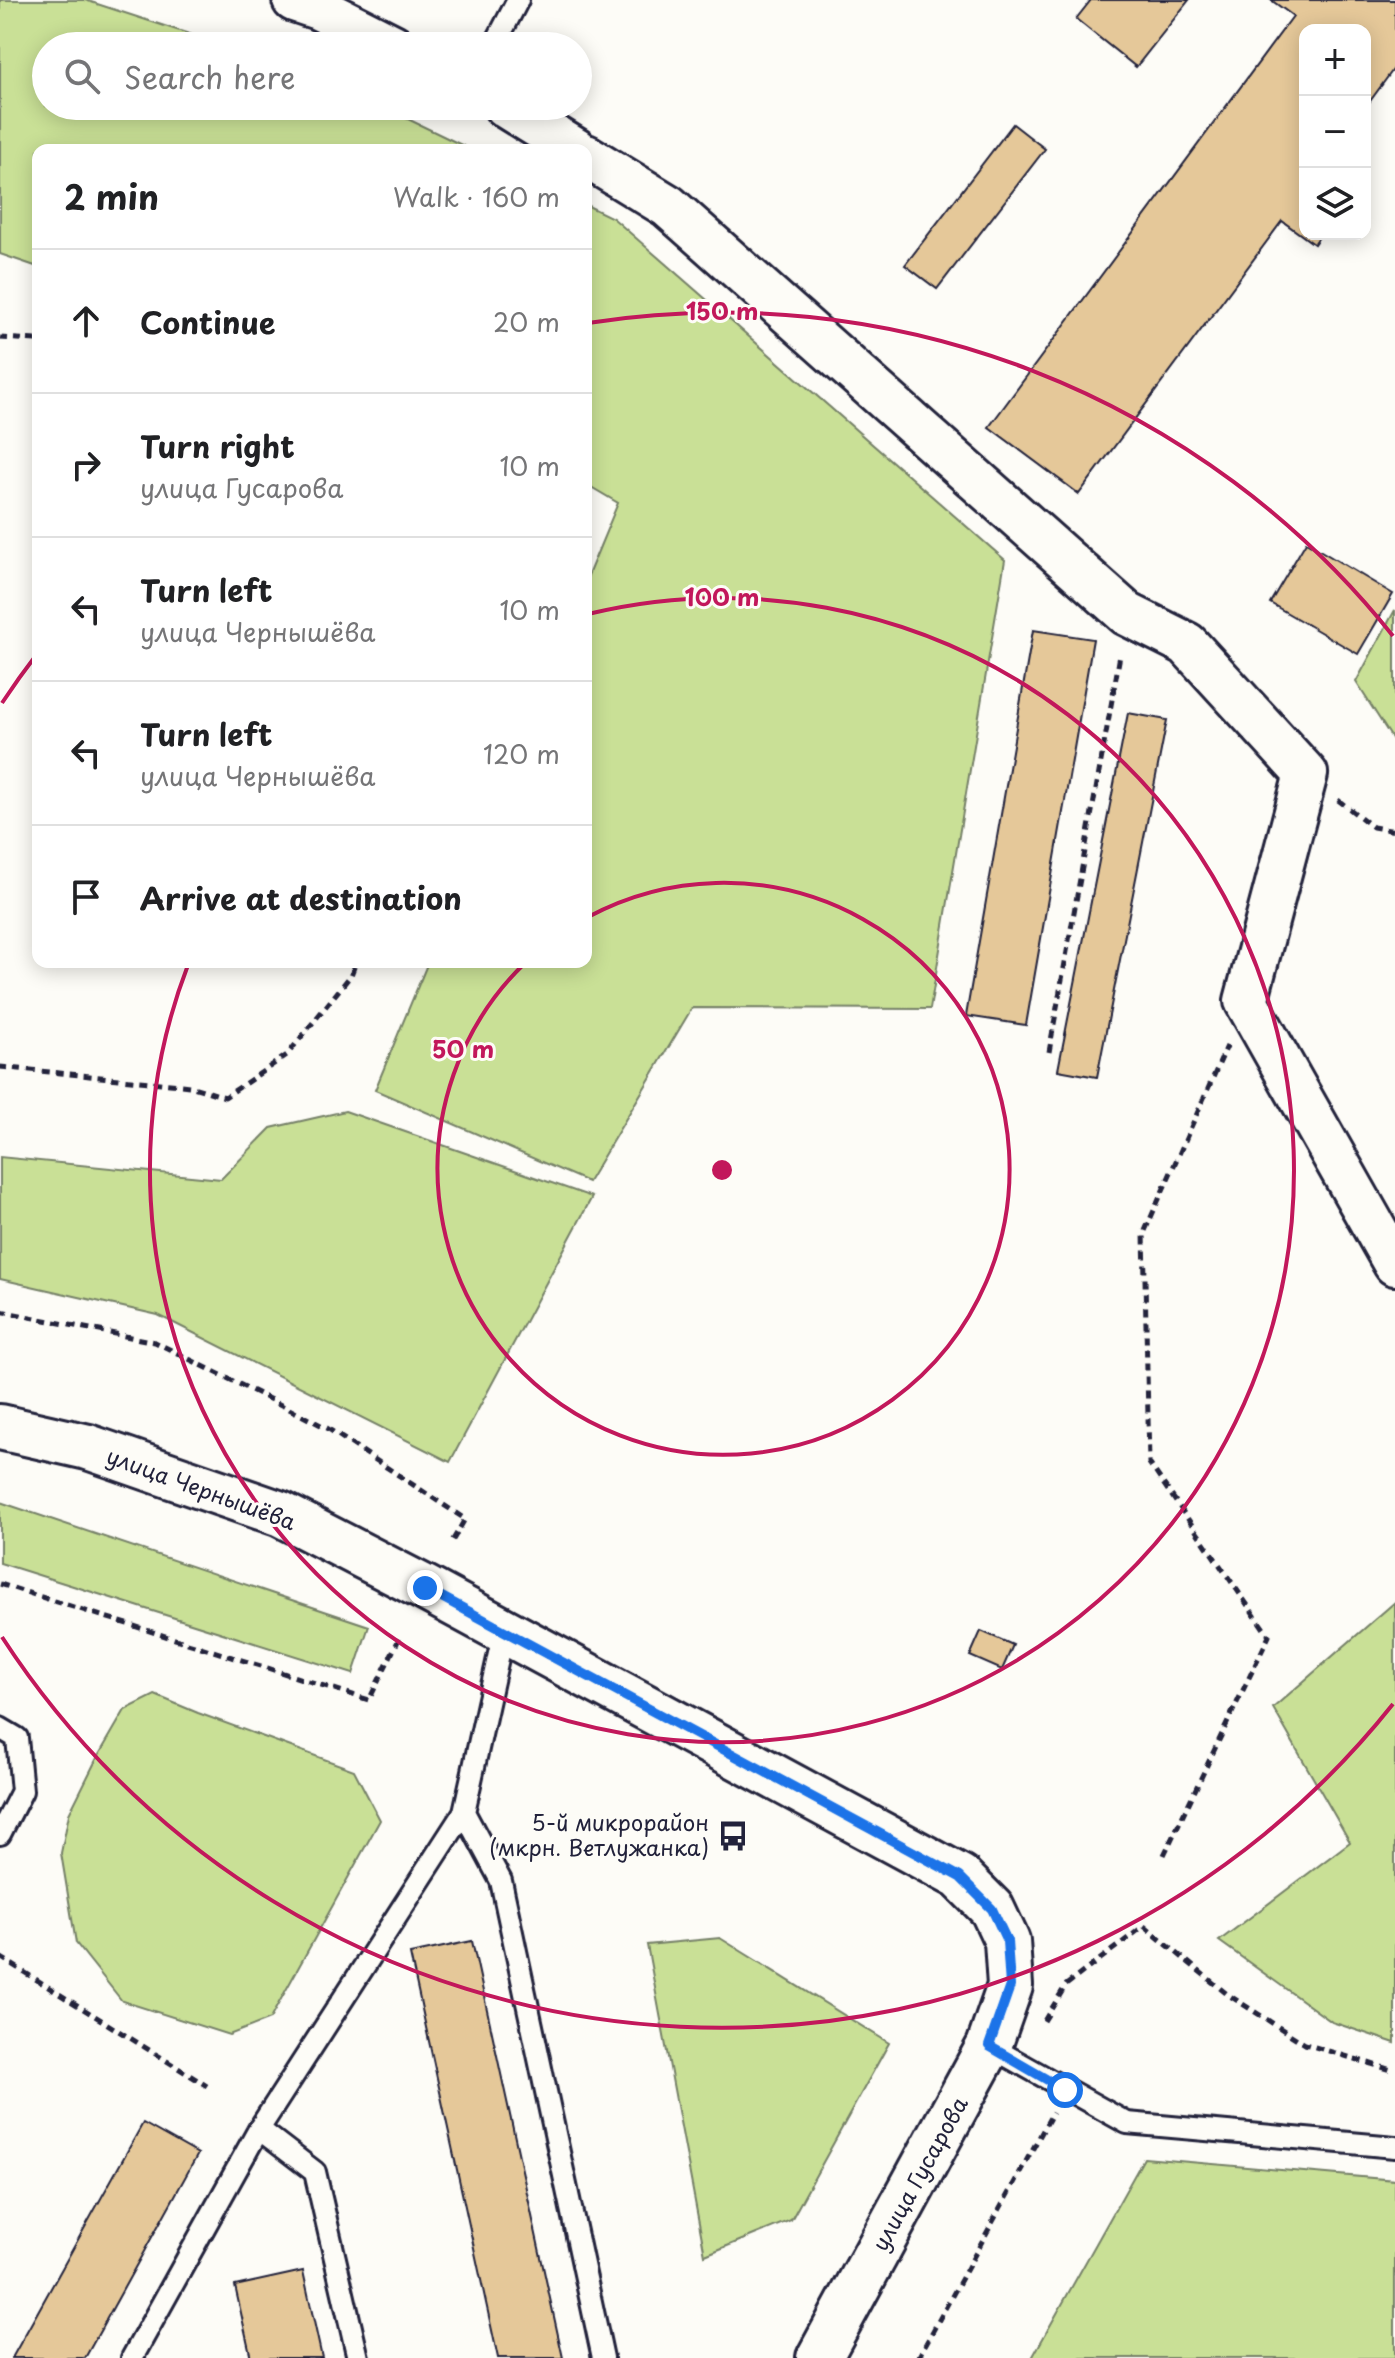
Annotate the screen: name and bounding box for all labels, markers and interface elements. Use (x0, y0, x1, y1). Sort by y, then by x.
map controls (1299, 24, 1371, 240)
button: + (1299, 24, 1371, 96)
search box (32, 32, 592, 120)
icon: search (60, 54, 104, 98)
text: Search here (124, 54, 296, 99)
button: − (1299, 96, 1371, 168)
button: layers (1299, 168, 1371, 240)
text: 2 min (64, 170, 159, 222)
text: Walk · 160 m (393, 177, 560, 216)
text: 150 m (686, 292, 758, 328)
icon: ahead (64, 299, 108, 343)
text: Continue (140, 299, 275, 344)
text: 20 m (493, 302, 560, 341)
text: Turn right (140, 423, 295, 468)
icon: right (64, 443, 108, 487)
text: 10 m (499, 446, 560, 485)
text: улица Гусарова (140, 468, 343, 507)
text: Turn left (140, 567, 272, 612)
text: 100 m (685, 578, 759, 614)
icon: left (64, 587, 108, 631)
text: 10 m (499, 590, 560, 629)
text: улица Чернышёва (140, 612, 375, 651)
text: Turn left (140, 711, 272, 756)
icon: left (64, 731, 108, 775)
text: 120 m (483, 734, 560, 773)
text: улица Чернышёва (140, 756, 375, 795)
icon: arrive (64, 875, 108, 919)
text: Arrive at destination (140, 875, 462, 920)
text: 50 m (432, 1030, 494, 1066)
centre of rings (708, 1156, 736, 1184)
street label: улица Чернышёва (102, 1438, 301, 1537)
route end (407, 1570, 443, 1606)
place label: 5-й микрорайон (мкрн. Ветлужанка) (489, 1805, 709, 1863)
bus stop icon: 5-й микрорайон (мкрн. Ветлужанка) (716, 1819, 750, 1853)
route start (1047, 2072, 1083, 2108)
street label: улица Гусарова (863, 2090, 975, 2257)

